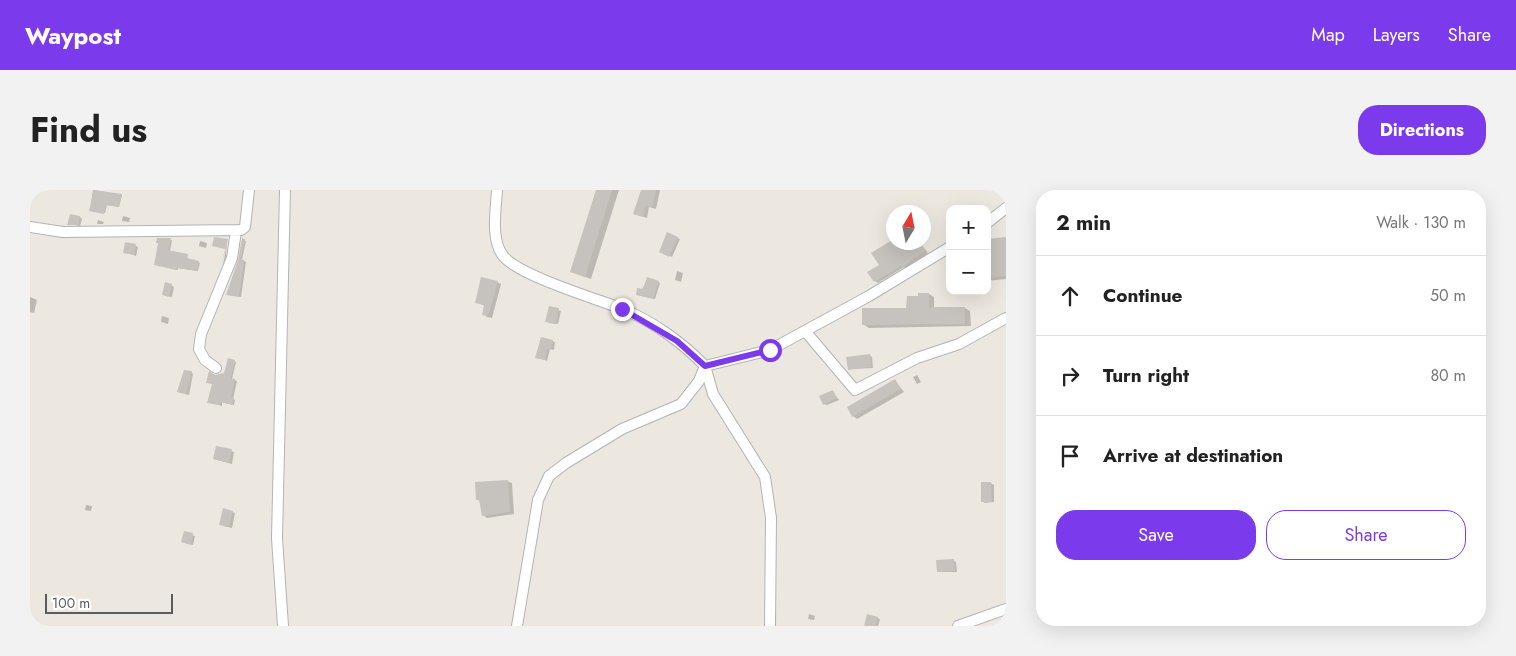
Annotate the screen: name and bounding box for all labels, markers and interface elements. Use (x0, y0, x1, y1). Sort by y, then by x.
text: Waypost (25, 18, 121, 53)
text: Map (1311, 22, 1345, 48)
text: Layers (1373, 22, 1420, 48)
text: Share (1448, 22, 1491, 48)
text: Find us (30, 105, 147, 155)
button: Directions (1358, 105, 1486, 155)
north arrow (886, 205, 931, 250)
map controls (946, 205, 991, 295)
button: + (946, 205, 991, 250)
text: 2 min (1056, 208, 1111, 238)
text: Walk · 130 m (1376, 211, 1466, 234)
button: − (946, 250, 991, 295)
icon: ahead (1056, 282, 1084, 310)
text: Continue (1103, 282, 1182, 309)
text: 50 m (1430, 284, 1466, 307)
route end (611, 298, 634, 321)
route start (759, 339, 782, 362)
icon: right (1056, 362, 1084, 390)
text: Turn right (1103, 362, 1189, 389)
text: 80 m (1430, 364, 1466, 387)
icon: arrive (1056, 442, 1084, 470)
text: Arrive at destination (1103, 442, 1283, 469)
button: Save (1056, 510, 1256, 560)
button: Share (1266, 510, 1466, 560)
scale bar (45, 591, 172, 614)
text: 100 m (52, 593, 90, 613)

